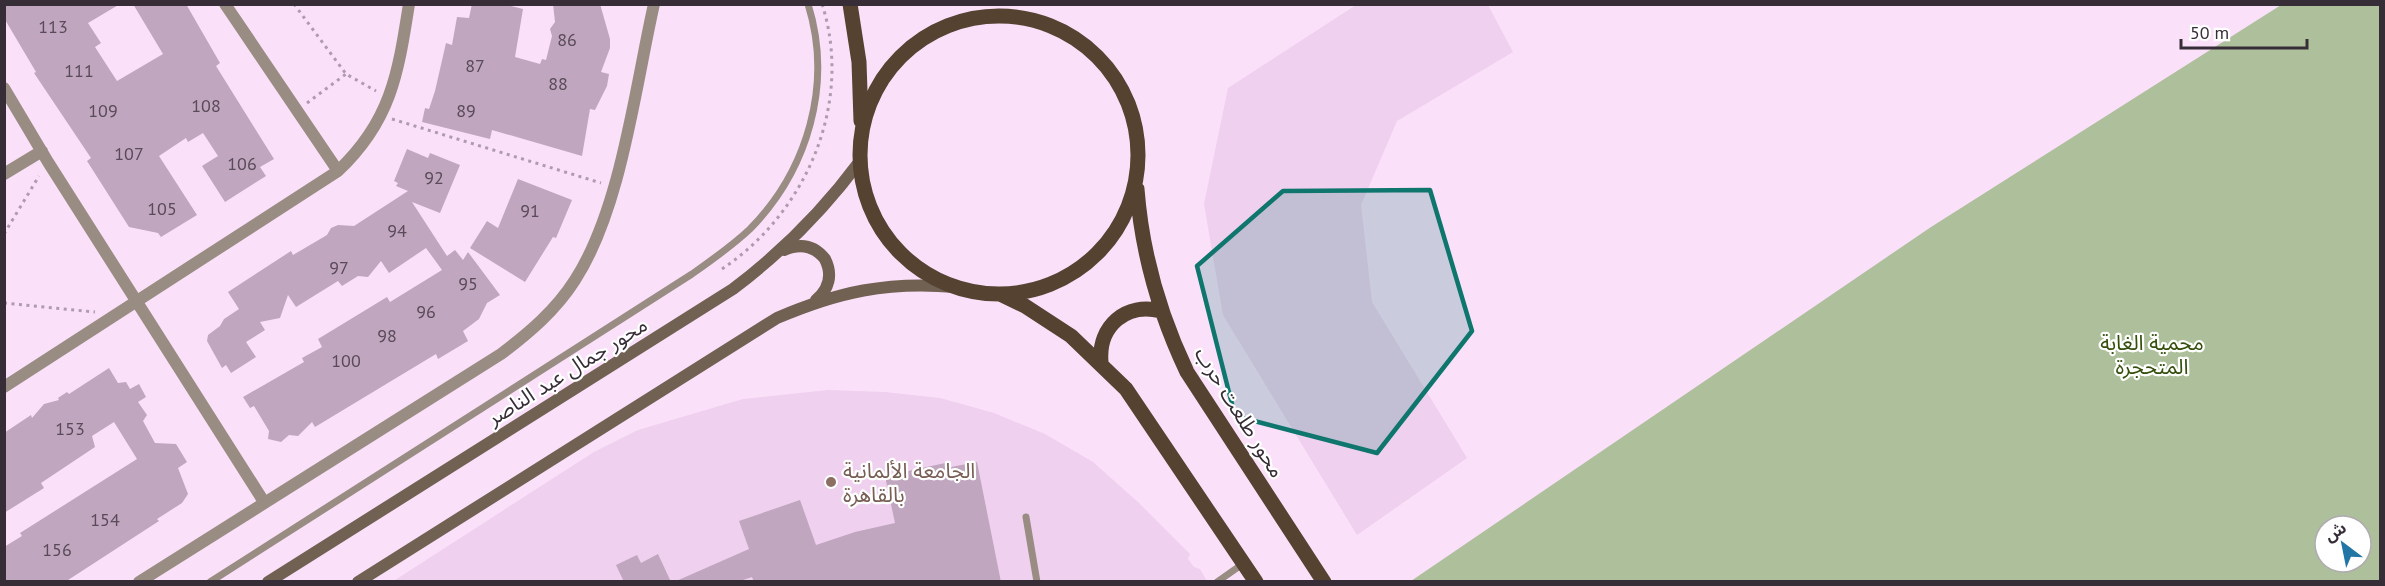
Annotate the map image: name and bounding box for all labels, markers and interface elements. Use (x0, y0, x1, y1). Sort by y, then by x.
scale bar (2181, 12, 2307, 50)
house number: 113 (38, 15, 68, 38)
text: 50 m (2190, 21, 2229, 44)
house number: 86 (557, 28, 577, 51)
house number: 87 (465, 54, 485, 77)
house number: 111 (64, 59, 94, 82)
house number: 88 (548, 72, 568, 95)
house number: 108 (191, 94, 221, 117)
house number: 109 (88, 99, 118, 122)
house number: 89 (456, 99, 476, 122)
house number: 107 (114, 142, 144, 165)
house number: 106 (227, 152, 257, 175)
house number: 92 (424, 166, 444, 189)
house number: 105 (147, 197, 177, 220)
house number: 91 (520, 199, 540, 222)
house number: 94 (387, 219, 407, 242)
house number: 97 (329, 256, 349, 279)
house number: 95 (458, 272, 478, 295)
house number: 96 (416, 300, 436, 323)
street label: محور جمال عبد الناصر (481, 311, 652, 432)
house number: 98 (377, 324, 397, 347)
park label: محمية الغابة المتحجرة (2100, 329, 2204, 380)
street label: محور طلعت حرب (1189, 342, 1291, 482)
house number: 100 (331, 349, 361, 372)
house number: 153 (55, 417, 85, 440)
place label: الجامعة الألمانية بالقاهرة (843, 457, 975, 508)
marker: الجامعة الألمانية بالقاهرة (824, 475, 838, 489)
house number: 154 (90, 508, 120, 531)
north arrow (2313, 514, 2373, 574)
text: ش (2320, 517, 2350, 546)
house number: 156 (42, 538, 72, 561)

